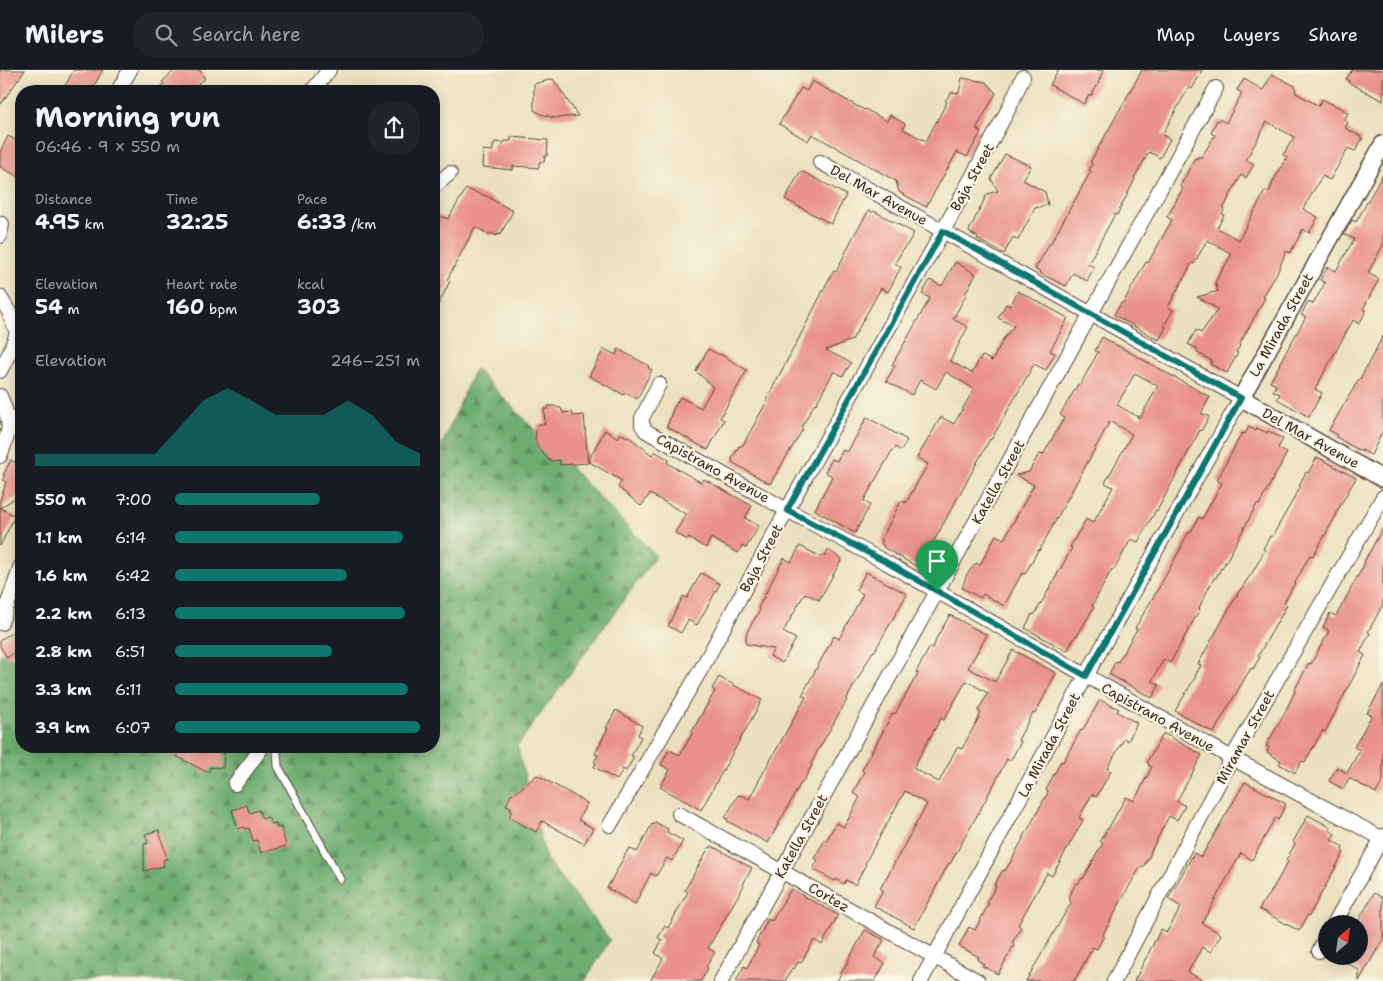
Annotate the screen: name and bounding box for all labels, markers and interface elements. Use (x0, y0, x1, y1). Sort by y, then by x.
search box (134, 12, 484, 57)
text: Milers (25, 19, 104, 51)
icon: search (152, 21, 180, 49)
text: Search here (192, 22, 301, 47)
text: Map (1157, 23, 1195, 47)
text: Layers (1223, 23, 1280, 47)
text: Share (1308, 23, 1358, 47)
text: Morning run (35, 98, 220, 136)
button: share (368, 102, 420, 154)
text: 06:46 · 9 × 550 m (35, 136, 180, 157)
street label: Baja Street (946, 140, 998, 214)
street label: Del Mar Avenue (827, 161, 931, 229)
text: Distance (35, 190, 92, 208)
text: Time (166, 190, 198, 208)
text: Pace (297, 190, 328, 208)
text: 4.95 (35, 208, 80, 236)
text: 32:25 (166, 208, 228, 236)
text: 6:33 (297, 208, 346, 236)
text: km (80, 215, 104, 233)
text: /km (346, 215, 376, 233)
street label: La Mirada Street (1245, 270, 1317, 380)
text: Elevation (35, 275, 98, 293)
text: Heart rate (166, 275, 237, 293)
text: kcal (297, 275, 324, 293)
text: 54 (35, 293, 63, 321)
text: 160 (166, 293, 204, 321)
text: 303 (297, 293, 340, 321)
text: m (63, 300, 80, 318)
text: bpm (204, 300, 237, 318)
text: Elevation (35, 350, 107, 371)
text: 246–251 m (331, 350, 420, 371)
street label: Del Mar Avenue (1259, 404, 1363, 472)
street label: Capistrano Avenue (653, 429, 773, 507)
street label: Katella Street (967, 437, 1029, 527)
text: 550 m (35, 489, 86, 510)
text: 7:00 (115, 489, 152, 510)
street label: Baja Street (735, 521, 787, 595)
text: 1.1 km (35, 527, 82, 548)
text: 6:14 (115, 527, 146, 548)
pin (916, 540, 958, 591)
icon: arrive (923, 547, 951, 575)
text: 1.6 km (35, 565, 87, 586)
text: 6:42 (115, 565, 150, 586)
text: 2.2 km (35, 603, 92, 624)
text: 6:13 (115, 603, 146, 624)
text: 2.8 km (35, 641, 92, 662)
text: 6:51 (115, 641, 145, 662)
street label: Capistrano Avenue (1098, 678, 1218, 756)
text: 3.3 km (35, 679, 92, 700)
text: 6:11 (115, 679, 142, 700)
street label: Miramar Street (1212, 687, 1278, 787)
street label: La Mirada Street (1014, 690, 1084, 800)
text: 3.9 km (35, 717, 90, 738)
text: 6:07 (115, 717, 151, 738)
street label: Katella Street (770, 791, 832, 881)
street label: Cortez (805, 878, 853, 916)
north arrow (1318, 915, 1368, 965)
map controls (1318, 915, 1368, 965)

